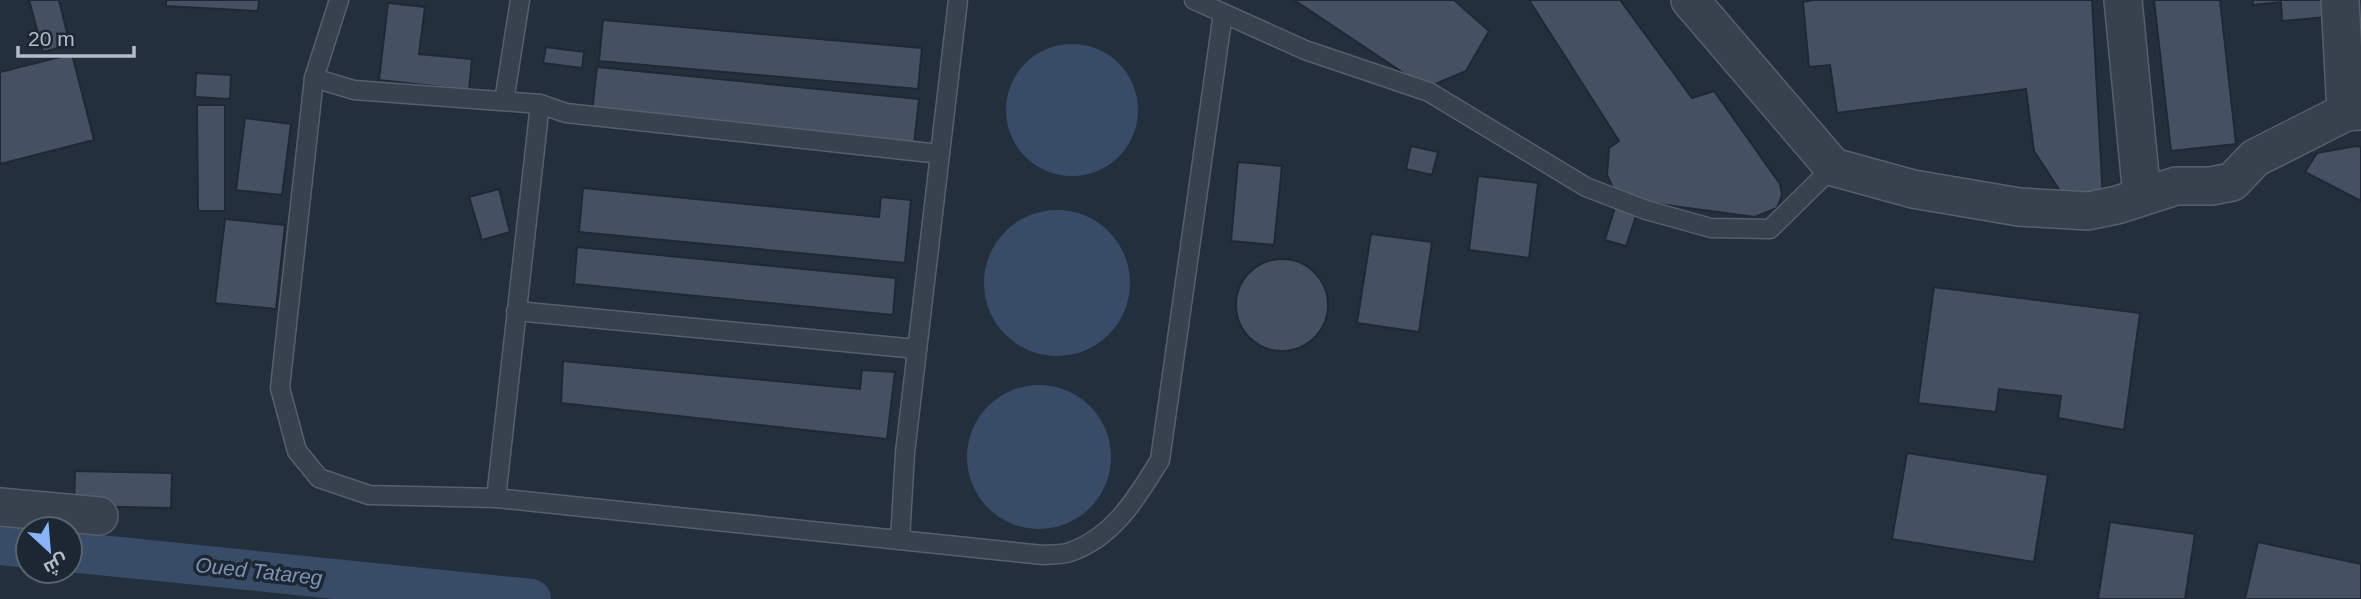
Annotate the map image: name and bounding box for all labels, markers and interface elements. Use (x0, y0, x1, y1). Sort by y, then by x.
scale bar (18, 14, 133, 58)
text: 20 m (28, 27, 75, 50)
north arrow (14, 515, 84, 585)
text: ش (40, 549, 72, 580)
water label: Oued Tatareg (194, 553, 324, 589)

